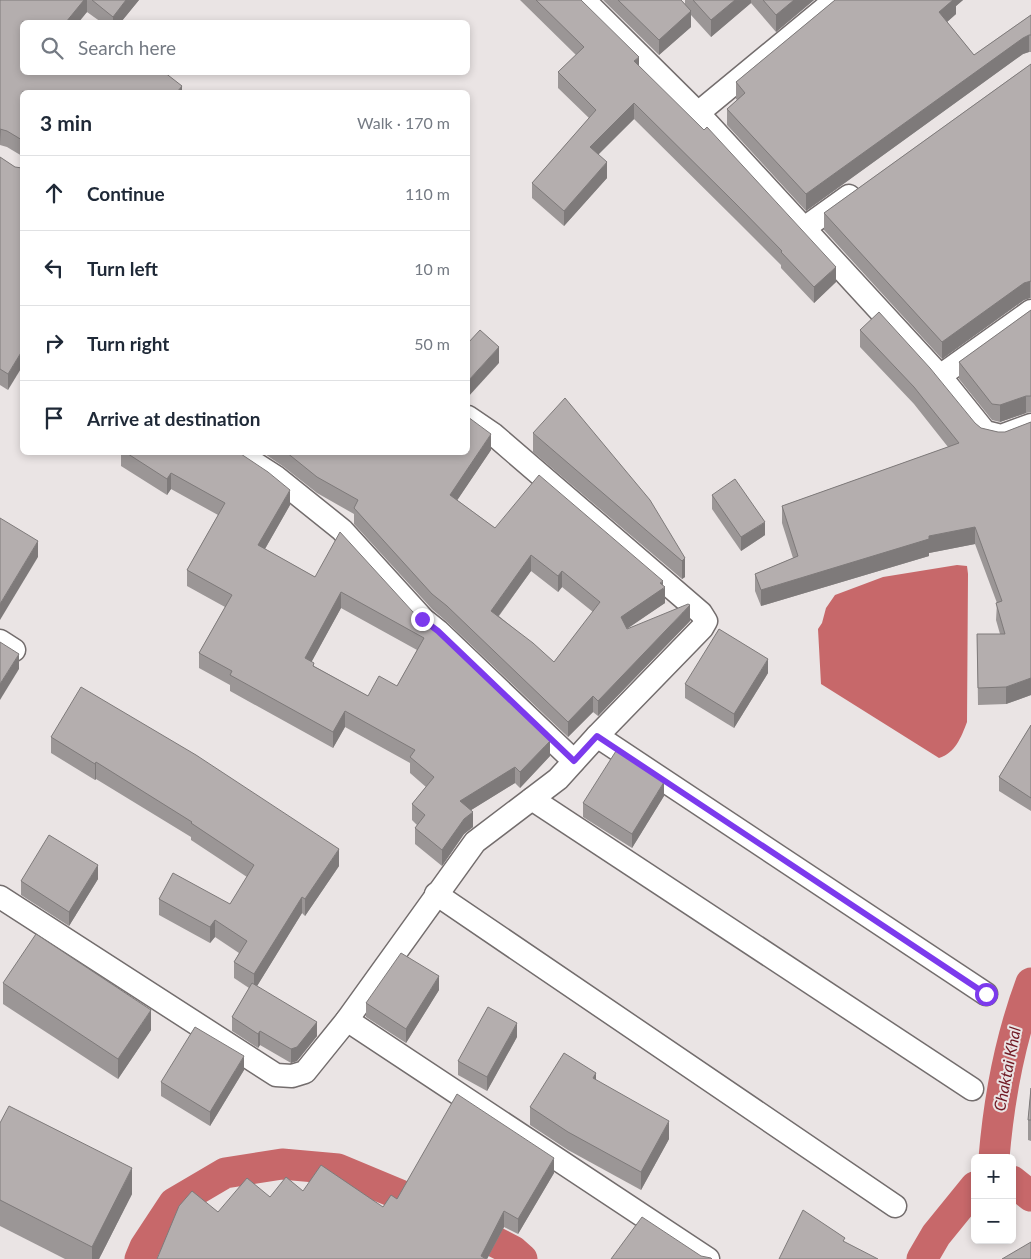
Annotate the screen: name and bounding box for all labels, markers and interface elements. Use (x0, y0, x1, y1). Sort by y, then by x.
search box (20, 20, 470, 75)
icon: search (38, 34, 66, 62)
text: Search here (78, 36, 176, 59)
text: 3 min (40, 110, 92, 135)
text: Walk · 170 m (357, 113, 450, 132)
icon: ahead (40, 179, 68, 207)
text: Continue (87, 182, 165, 205)
text: 110 m (405, 184, 450, 203)
icon: left (40, 254, 68, 282)
text: Turn left (87, 257, 158, 280)
text: 10 m (414, 259, 450, 278)
icon: right (40, 329, 68, 357)
text: Turn right (87, 332, 169, 355)
text: 50 m (414, 334, 450, 353)
icon: arrive (40, 404, 68, 432)
text: Arrive at destination (87, 407, 260, 430)
route end (411, 608, 434, 631)
route start (975, 983, 998, 1006)
water label: Chaktai Khal (989, 1025, 1024, 1113)
map controls (971, 1154, 1016, 1244)
button: + (971, 1154, 1016, 1199)
button: − (971, 1199, 1016, 1244)

